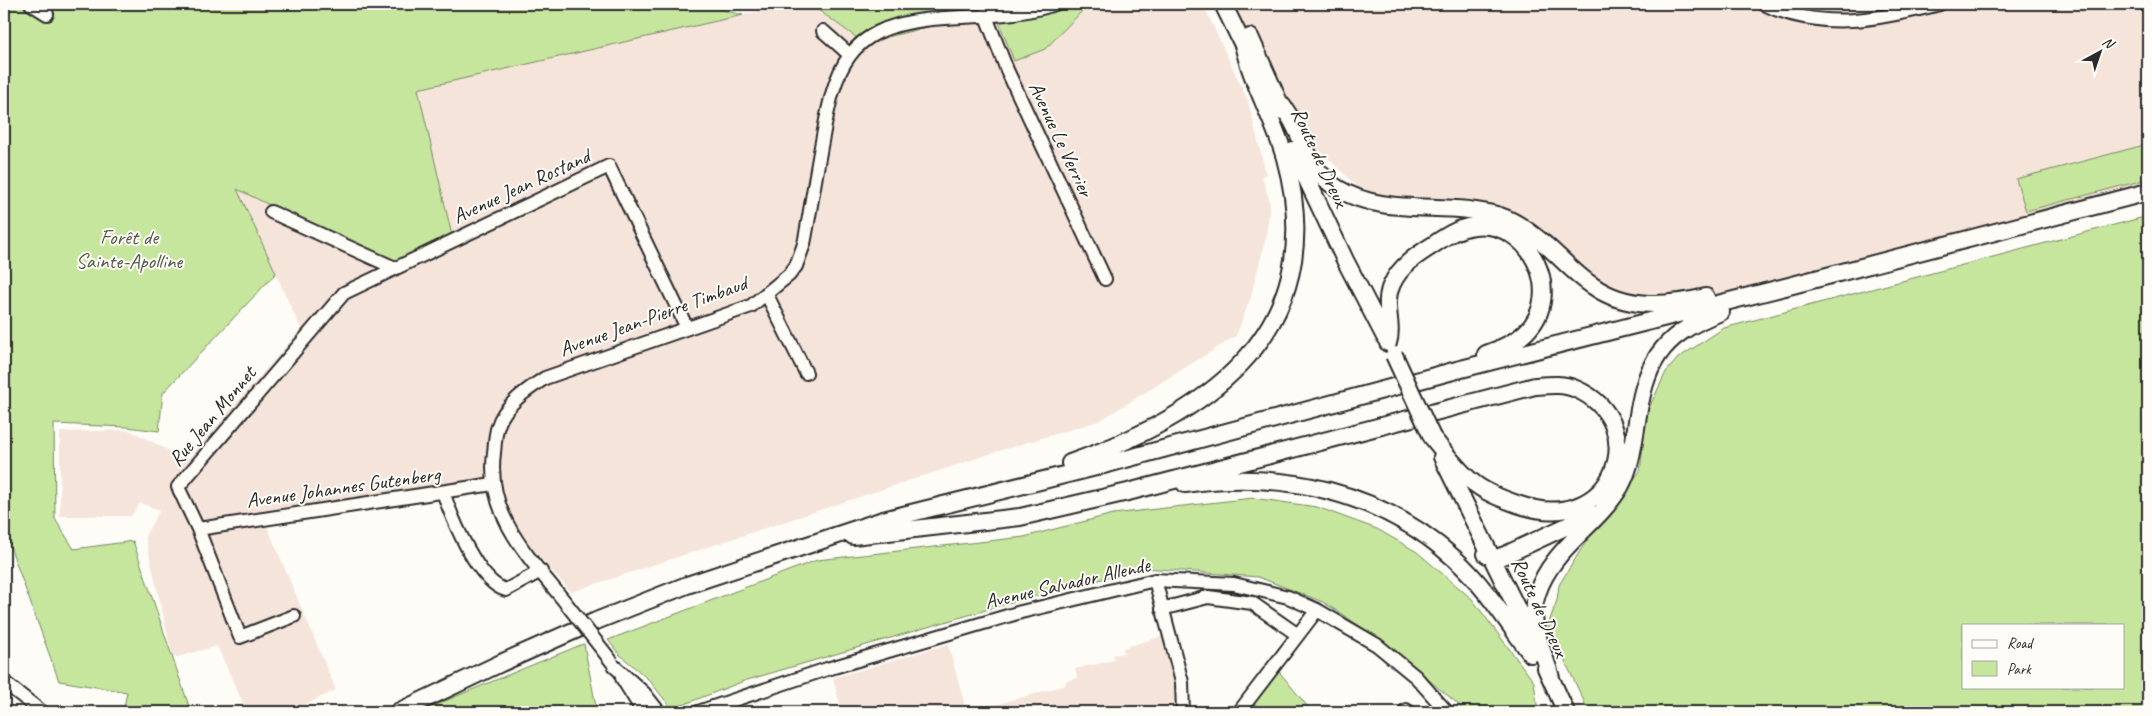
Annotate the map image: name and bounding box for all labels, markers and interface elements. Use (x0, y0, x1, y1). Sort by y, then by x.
north arrow (2074, 28, 2124, 78)
text: N (2099, 33, 2119, 53)
street label: Avenue Le Verrier (1023, 77, 1100, 202)
street label: Route de Dreux (1286, 103, 1355, 213)
street label: Avenue Jean Rostand (448, 141, 597, 229)
park label: Forêt de Sainte-Apolline (76, 224, 183, 274)
street label: Avenue Jean-Pierre Timbaud (556, 269, 754, 362)
street label: Rue Jean Monnet (163, 359, 263, 471)
street label: Avenue Johannes Gutenberg (245, 460, 443, 513)
street label: Avenue Salvador Allende (982, 551, 1153, 615)
street label: Route de Dreux (1506, 553, 1575, 663)
legend (1962, 624, 2124, 688)
text: Road (2007, 634, 2034, 653)
text: Park (2007, 660, 2032, 679)

